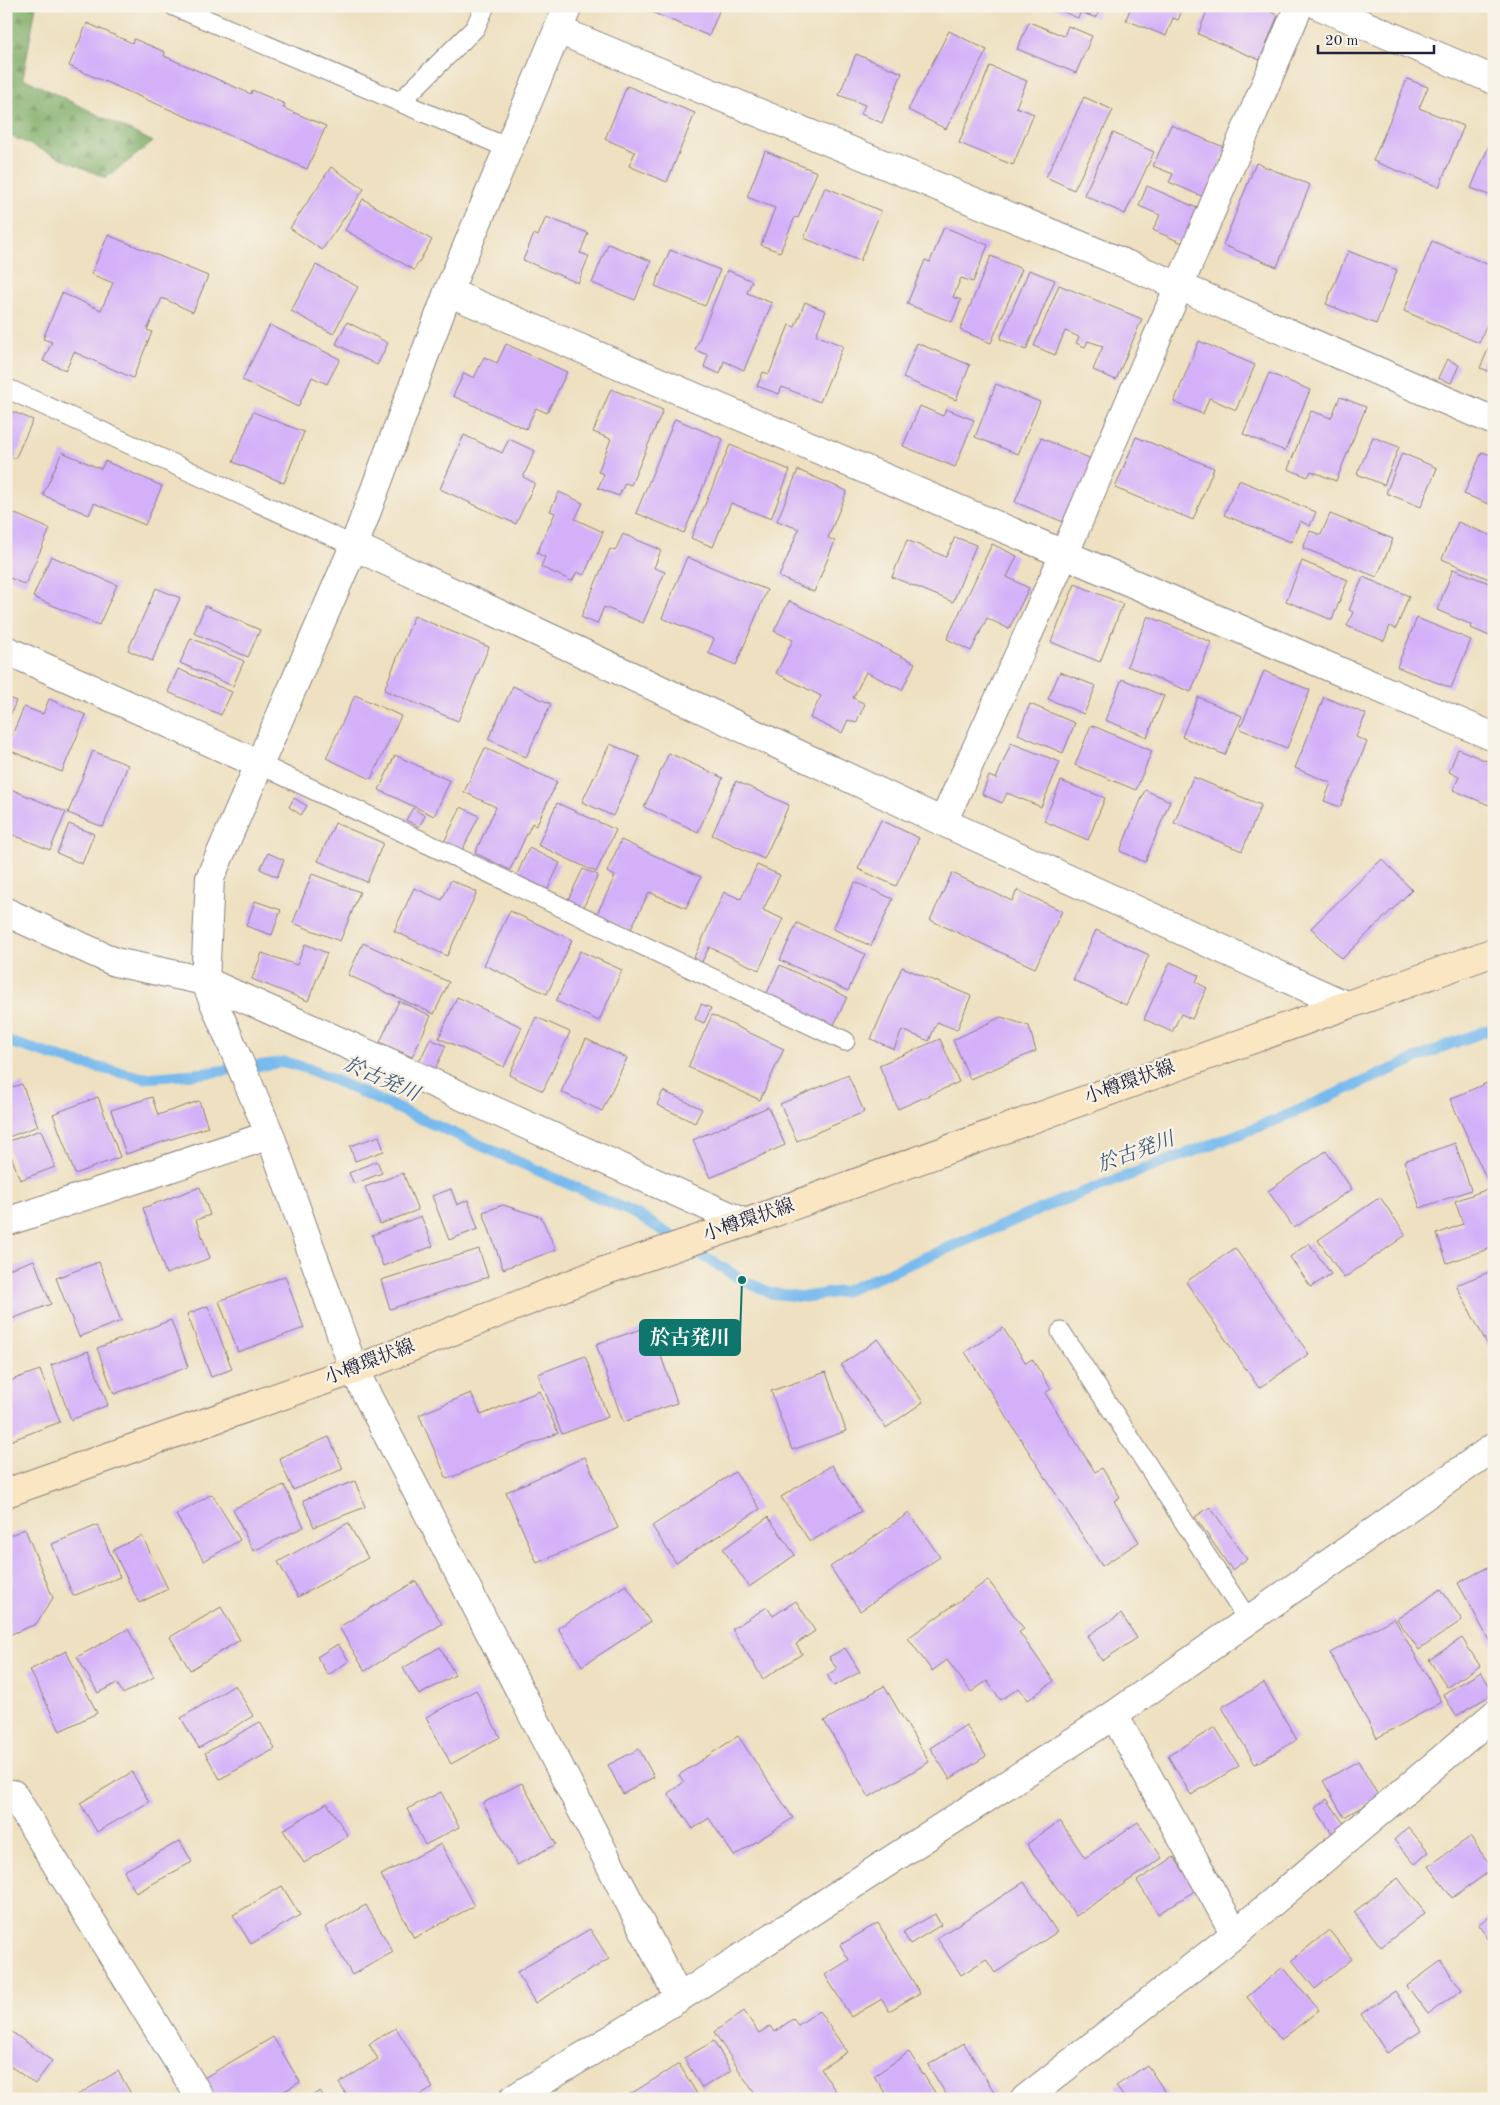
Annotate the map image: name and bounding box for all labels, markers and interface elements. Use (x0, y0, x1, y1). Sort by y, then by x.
scale bar (1318, 22, 1434, 54)
text: 20 m (1325, 34, 1359, 49)
water label: 於古発川 (340, 1053, 424, 1106)
street label: 小樽環状線 (1081, 1055, 1178, 1108)
water label: 於古発川 (1094, 1127, 1179, 1176)
street label: 小樽環状線 (700, 1194, 797, 1245)
callout: 於古発川 (640, 1320, 740, 1355)
text: 於古発川 (650, 1326, 730, 1349)
street label: 小樽環状線 (321, 1334, 418, 1389)

